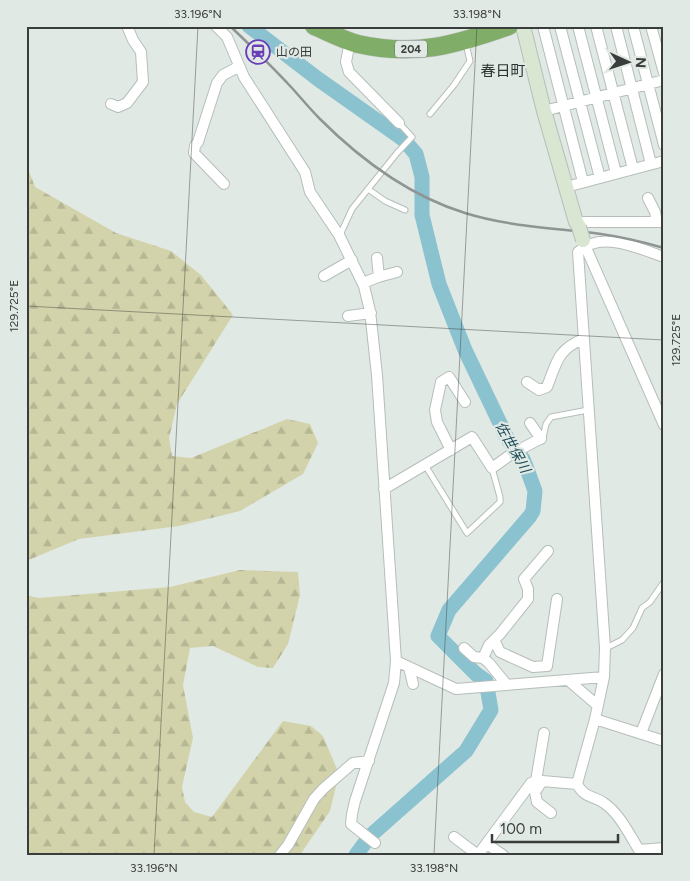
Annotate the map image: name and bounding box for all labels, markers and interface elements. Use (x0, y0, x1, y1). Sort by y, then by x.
text: 33.196°N (174, 7, 222, 21)
text: 33.198°N (453, 7, 501, 21)
north arrow (602, 38, 652, 88)
station icon: 山の田 (245, 39, 271, 65)
road number: 204 (395, 41, 427, 58)
place label: 山の田 (276, 45, 312, 59)
text: N (632, 57, 649, 69)
district label: 春日町 (480, 62, 526, 80)
text: 129.725°E (7, 280, 21, 332)
text: 129.725°E (669, 314, 683, 366)
water label: 佐世保川 (492, 419, 535, 478)
scale bar (492, 811, 619, 843)
text: 100 m (500, 820, 542, 838)
text: 33.196°N (130, 861, 178, 875)
text: 33.198°N (410, 861, 458, 875)

